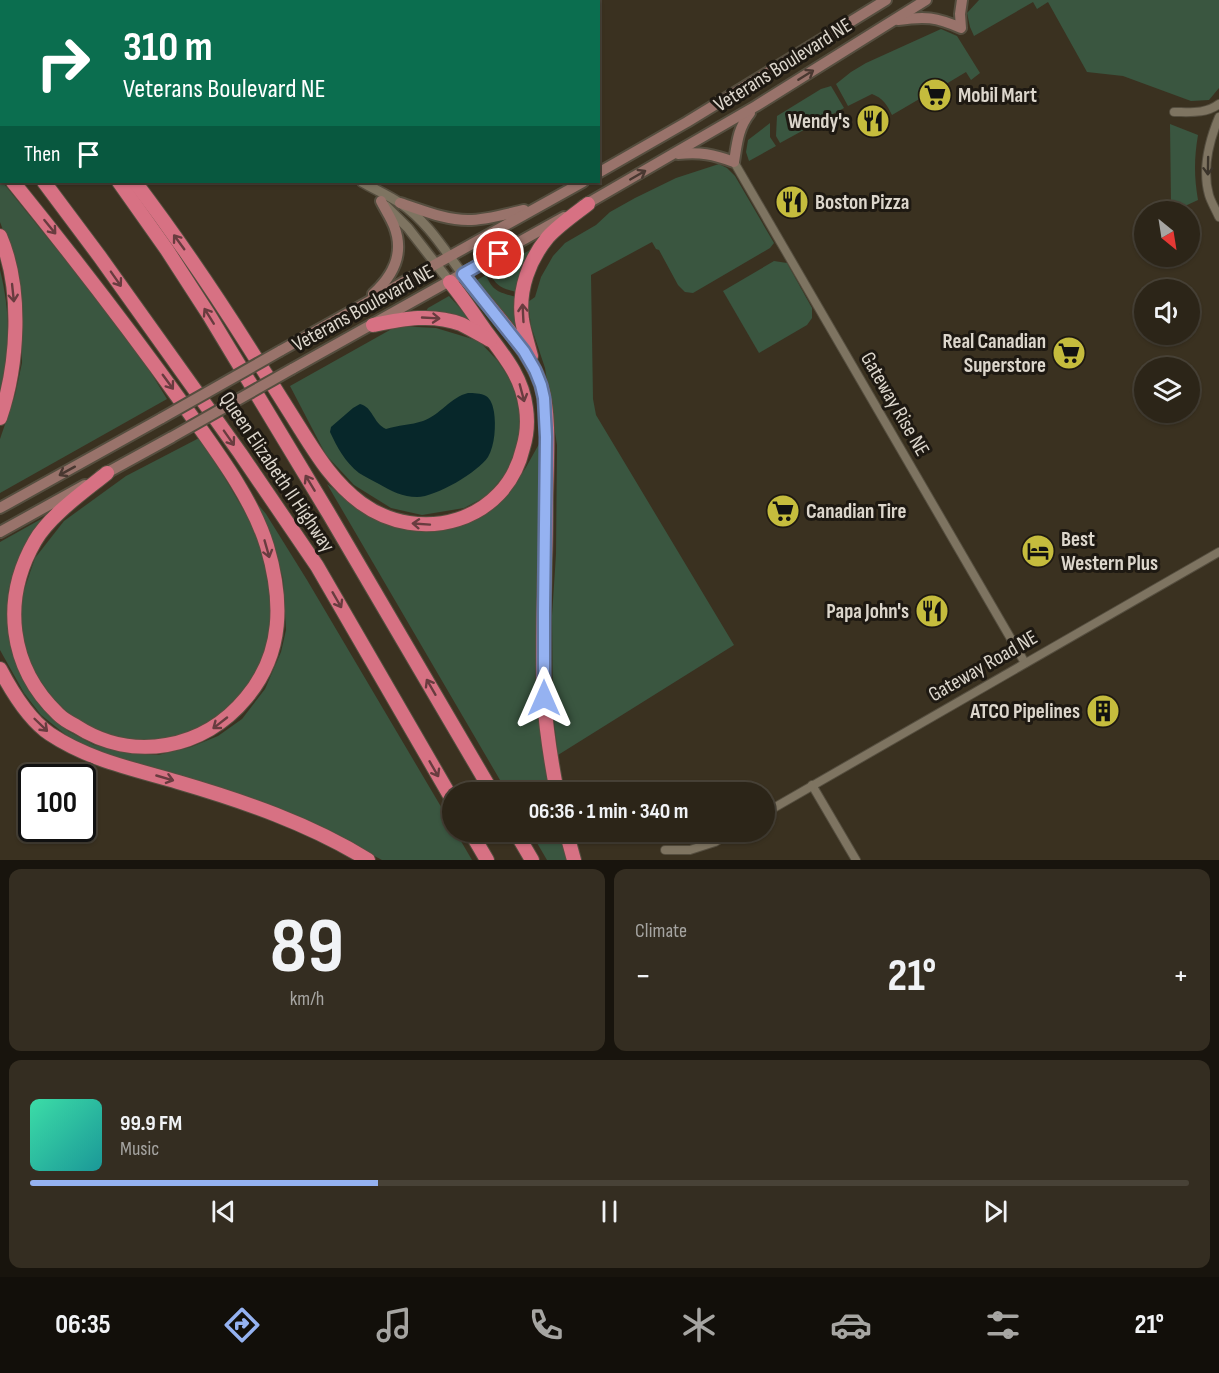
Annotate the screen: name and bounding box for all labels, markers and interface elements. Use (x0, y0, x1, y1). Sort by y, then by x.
street label: Veterans Boulevard NE (710, 13, 856, 117)
text: 310 m (123, 22, 213, 73)
icon: right (24, 24, 102, 102)
one-way arrow (797, 68, 814, 80)
text: Veterans Boulevard NE (123, 73, 326, 105)
supermarket icon: Mobil Mart (917, 77, 953, 113)
place label: Mobil Mart (958, 83, 1037, 108)
restaurant icon: Wendy's (855, 103, 891, 139)
place label: Wendy's (788, 109, 850, 134)
icon: arrive (72, 138, 105, 171)
text: Then (24, 141, 60, 168)
one-way arrow (1202, 155, 1214, 175)
one-way arrow (629, 169, 647, 180)
restaurant icon: Boston Pizza (774, 184, 810, 220)
place label: Boston Pizza (815, 190, 909, 215)
north arrow (1134, 201, 1200, 267)
map controls (1134, 201, 1200, 423)
one-way arrow (43, 219, 56, 235)
pin (473, 228, 524, 279)
one-way arrow (173, 234, 185, 250)
icon: arrive (482, 237, 515, 270)
street label: Veterans Boulevard NE (288, 259, 438, 357)
one-way arrow (110, 270, 122, 287)
button: sound (1134, 279, 1200, 345)
one-way arrow (8, 283, 19, 302)
one-way arrow (517, 303, 528, 323)
one-way arrow (203, 308, 215, 325)
one-way arrow (420, 313, 440, 324)
place label: Real Canadian Superstore (942, 329, 1046, 378)
supermarket icon: Real Canadian Superstore (1051, 335, 1087, 371)
street label: Gateway Rise NE (855, 347, 935, 461)
button: layers (1134, 357, 1200, 423)
one-way arrow (161, 374, 174, 390)
one-way arrow (517, 383, 529, 402)
street label: Queen Elizabeth II Highway (214, 387, 340, 557)
one-way arrow (223, 429, 235, 445)
one-way arrow (59, 465, 76, 477)
one-way arrow (304, 475, 316, 492)
supermarket icon: Canadian Tire (765, 493, 801, 529)
place label: Canadian Tire (806, 499, 906, 524)
one-way arrow (412, 518, 431, 529)
place label: Best Western Plus (1061, 527, 1158, 576)
hotel icon: Best Western Plus (1020, 533, 1056, 569)
one-way arrow (262, 539, 273, 558)
one-way arrow (331, 591, 343, 608)
restaurant icon: Papa John's (914, 593, 950, 629)
place label: Papa John's (826, 599, 909, 624)
street label: Gateway Road NE (924, 625, 1042, 707)
position arrow (512, 666, 576, 730)
one-way arrow (424, 679, 436, 696)
building icon: ATCO Pipelines (1085, 693, 1121, 729)
place label: ATCO Pipelines (969, 699, 1080, 724)
one-way arrow (212, 716, 228, 729)
one-way arrow (33, 718, 48, 733)
one-way arrow (429, 760, 441, 777)
speed limit sign: 100 (18, 764, 96, 842)
one-way arrow (155, 773, 174, 784)
text: 06:36 · 1 min · 340 m (529, 798, 688, 825)
text: 89 (270, 901, 344, 994)
text: Climate (635, 919, 687, 943)
text: 21° (888, 949, 936, 1004)
text: − (635, 956, 651, 996)
text: + (1173, 956, 1189, 996)
text: km/h (290, 987, 324, 1011)
text: 99.9 FM (120, 1110, 182, 1137)
text: Music (120, 1137, 159, 1161)
icon: previous (207, 1195, 240, 1228)
icon: pause (593, 1195, 626, 1228)
icon: next (979, 1195, 1012, 1228)
icon: directions (221, 1304, 263, 1346)
icon: music (373, 1304, 415, 1346)
icon: phone (525, 1304, 567, 1346)
icon: climate (678, 1304, 720, 1346)
icon: car (830, 1304, 872, 1346)
icon: filters (982, 1304, 1024, 1346)
text: 06:35 (55, 1309, 111, 1341)
text: 21° (1135, 1309, 1164, 1341)

